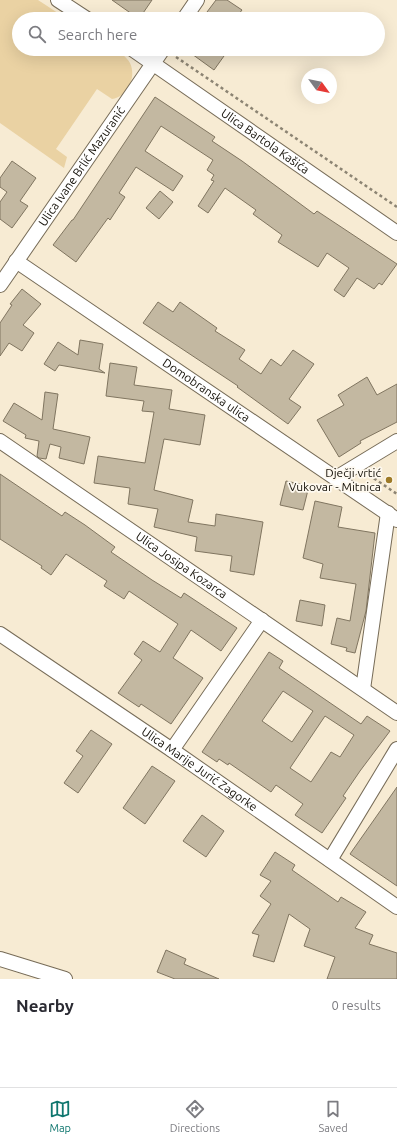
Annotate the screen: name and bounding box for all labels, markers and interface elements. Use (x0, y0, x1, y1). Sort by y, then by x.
search box (12, 12, 385, 56)
icon: search (26, 23, 48, 45)
text: Search here (58, 26, 137, 43)
north arrow (301, 68, 337, 104)
street label: Ulica Ivane Brlić Mazuranić (36, 104, 127, 228)
street label: Ulica Bartola Kašića (219, 106, 312, 176)
street label: Domobranska ulica (161, 356, 252, 424)
place label: Dječji vrtić Vukovar - Mitnica (289, 466, 381, 493)
marker: Dječji vrtić Vukovar - Mitnica (384, 475, 394, 485)
street label: Ulica Josipa Kozarca (134, 529, 230, 601)
street label: Ulica Marije Jurić Zagorke (139, 724, 260, 814)
text: Nearby (16, 996, 74, 1015)
text: 0 results (331, 998, 381, 1012)
tab: Map (49, 1098, 71, 1134)
tab: Directions (170, 1098, 220, 1134)
tab: Saved (318, 1098, 348, 1134)

